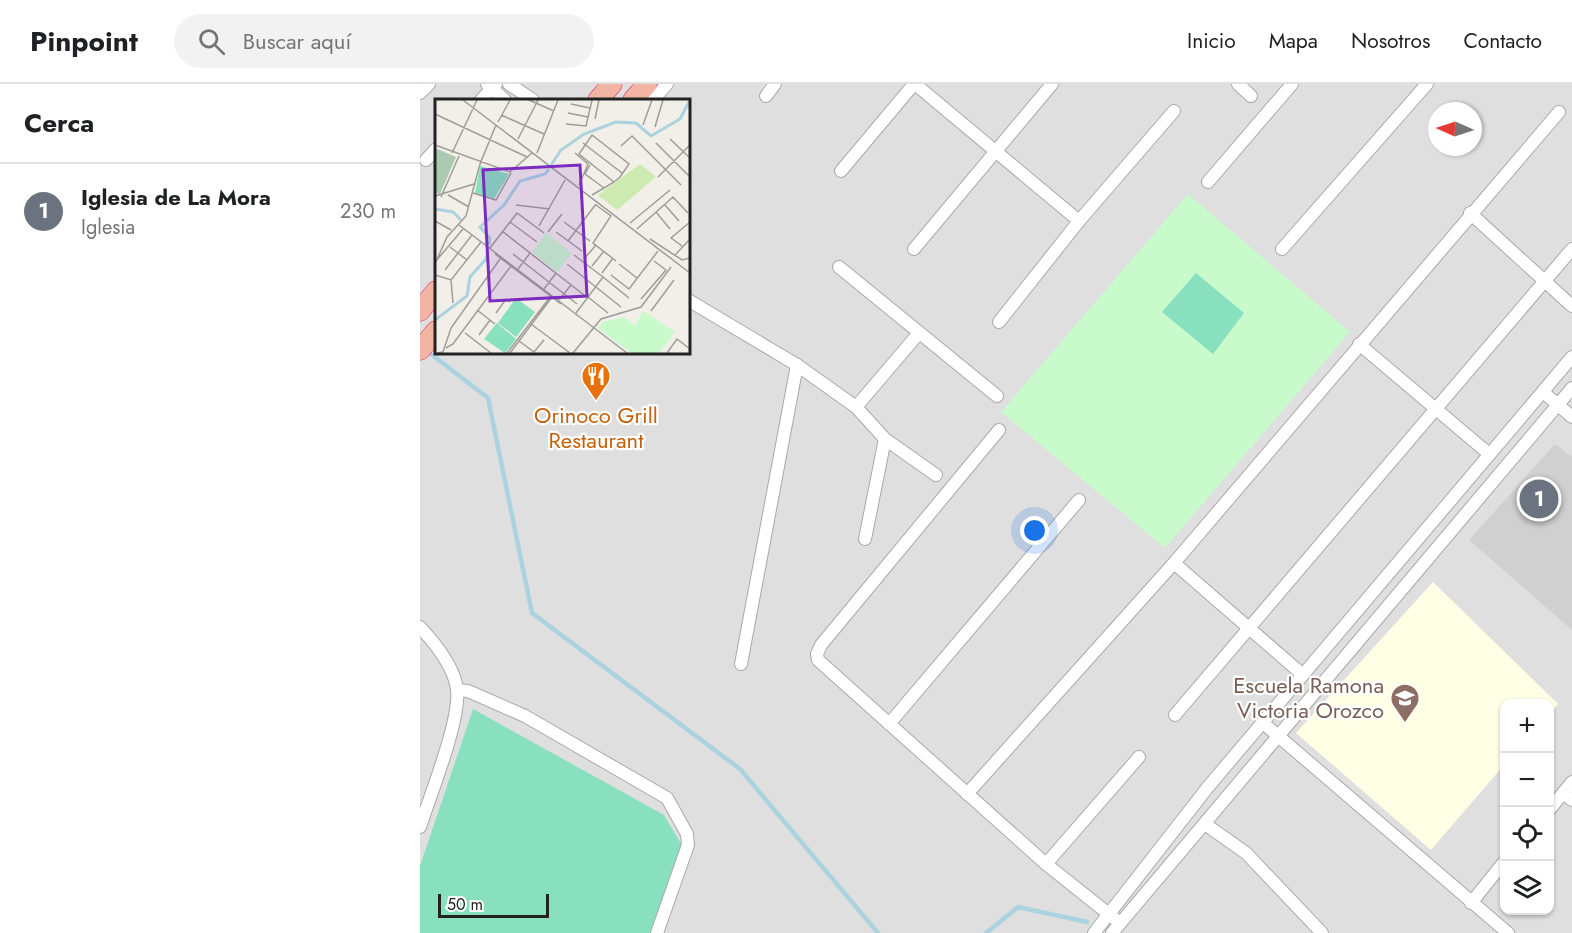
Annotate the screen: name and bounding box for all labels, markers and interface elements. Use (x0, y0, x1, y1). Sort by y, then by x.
search box (174, 14, 594, 68)
text: Pinpoint (30, 21, 138, 62)
icon: search (195, 25, 228, 58)
text: Buscar aquí (243, 25, 351, 57)
text: Inicio (1187, 26, 1236, 56)
text: Mapa (1269, 26, 1318, 56)
text: Nosotros (1351, 26, 1430, 56)
text: Contacto (1463, 26, 1542, 56)
inset map (435, 99, 690, 354)
north arrow (1428, 102, 1482, 156)
text: Cerca (24, 104, 94, 142)
text: Iglesia de La Mora (81, 181, 271, 213)
text: 1 (38, 197, 49, 226)
text: 230 m (340, 197, 396, 226)
text: Iglesia (81, 213, 135, 242)
restaurant icon: Orinoco Grill Restaurant (580, 360, 612, 402)
place label: Orinoco Grill Restaurant (534, 399, 658, 456)
pin: 1 (1520, 476, 1558, 522)
your location (1020, 516, 1049, 545)
place label: Escuela Ramona Victoria Orozco (1233, 669, 1384, 726)
school or university icon: Escuela Ramona Victoria Orozco (1389, 682, 1421, 724)
map controls (1500, 699, 1554, 915)
button: + (1500, 699, 1554, 753)
button: − (1500, 753, 1554, 807)
button: locate (1500, 807, 1554, 861)
button: layers (1500, 861, 1554, 915)
scale bar (438, 891, 549, 918)
text: 50 m (447, 893, 483, 916)

